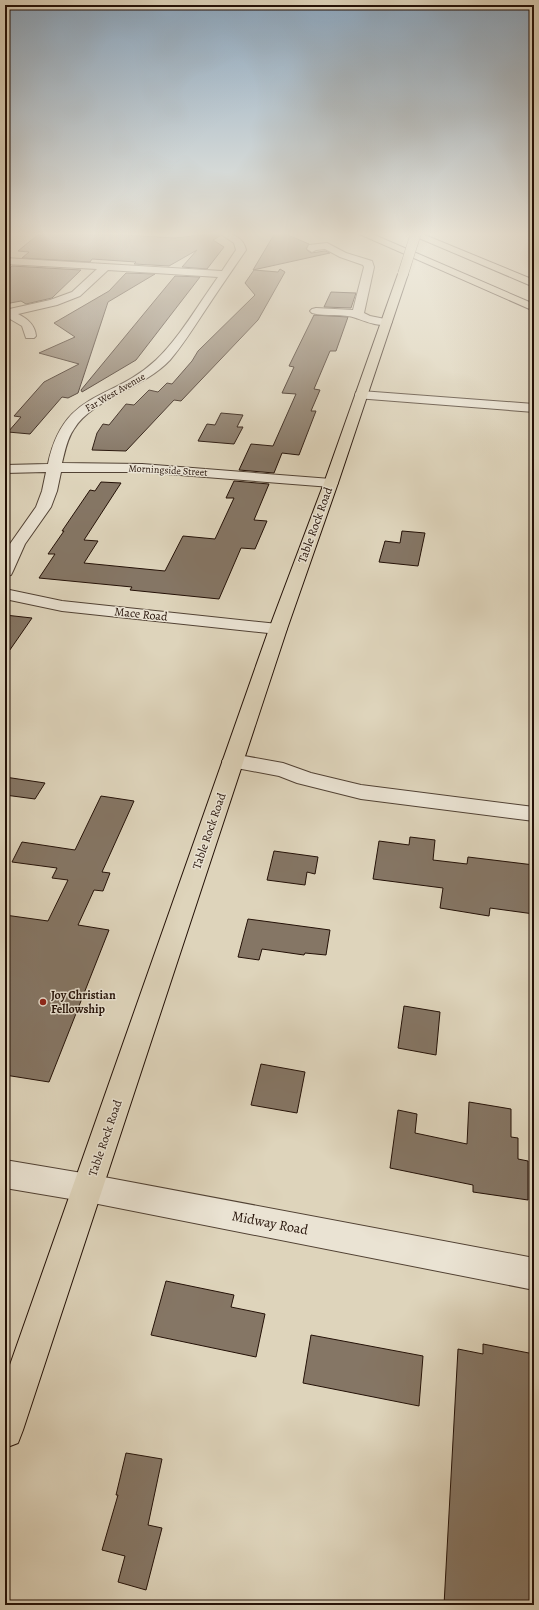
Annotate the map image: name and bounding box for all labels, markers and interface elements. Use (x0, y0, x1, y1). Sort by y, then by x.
street label: Far West Avenue (83, 369, 148, 414)
street label: Morningside Street (128, 461, 209, 479)
street label: Table Rock Road (294, 484, 336, 565)
street label: Mace Road (114, 603, 169, 625)
street label: Table Rock Road (188, 790, 230, 871)
place label: Joy Christian Fellowship (51, 987, 116, 1017)
marker: Joy Christian Fellowship (38, 997, 48, 1007)
street label: Table Rock Road (84, 1097, 126, 1178)
street label: Midway Road (230, 1206, 310, 1240)

